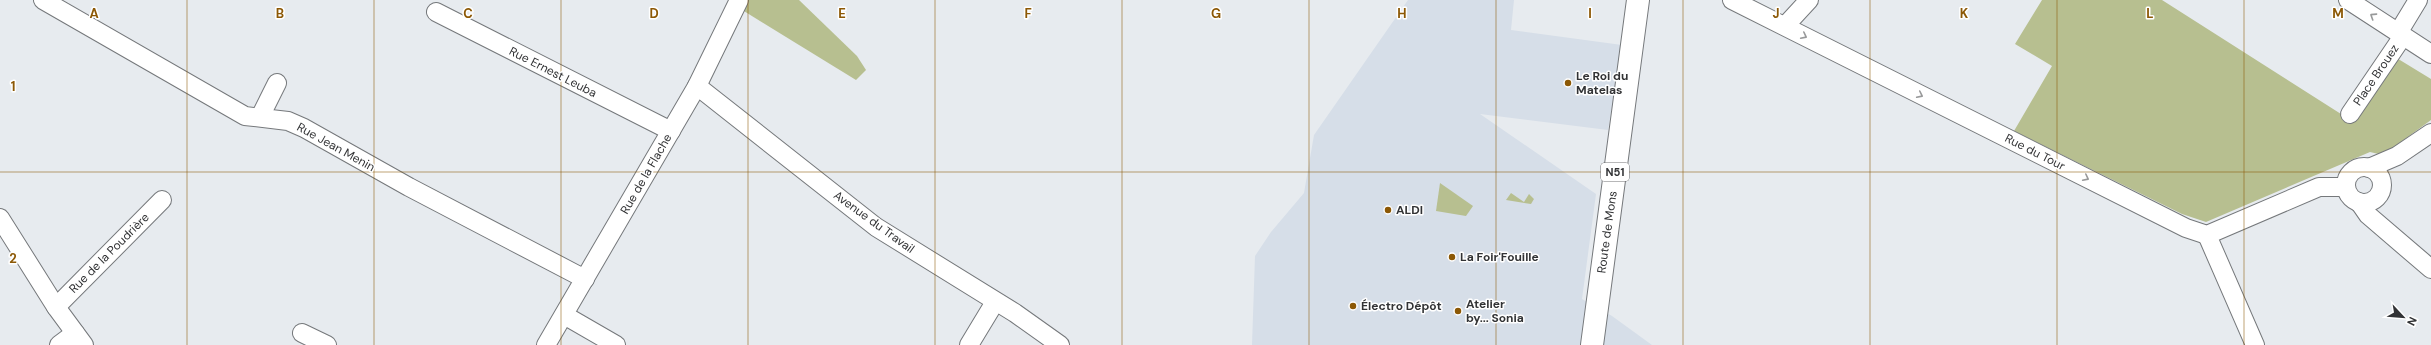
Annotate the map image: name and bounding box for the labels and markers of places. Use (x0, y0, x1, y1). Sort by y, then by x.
place label: Le Roi du Matelas (1576, 68, 1628, 98)
marker: Le Roi du Matelas (1563, 78, 1573, 88)
place label: ALDI (1396, 202, 1423, 218)
marker: ALDI (1383, 205, 1393, 215)
place label: La Foir'Fouille (1460, 249, 1539, 265)
marker: La Foir'Fouille (1447, 252, 1457, 262)
place label: Atelier by... Sonia (1466, 296, 1524, 326)
place label: Électro Dépôt (1361, 298, 1442, 314)
marker: Électro Dépôt (1348, 301, 1358, 311)
marker: Atelier by... Sonia (1453, 306, 1463, 316)

